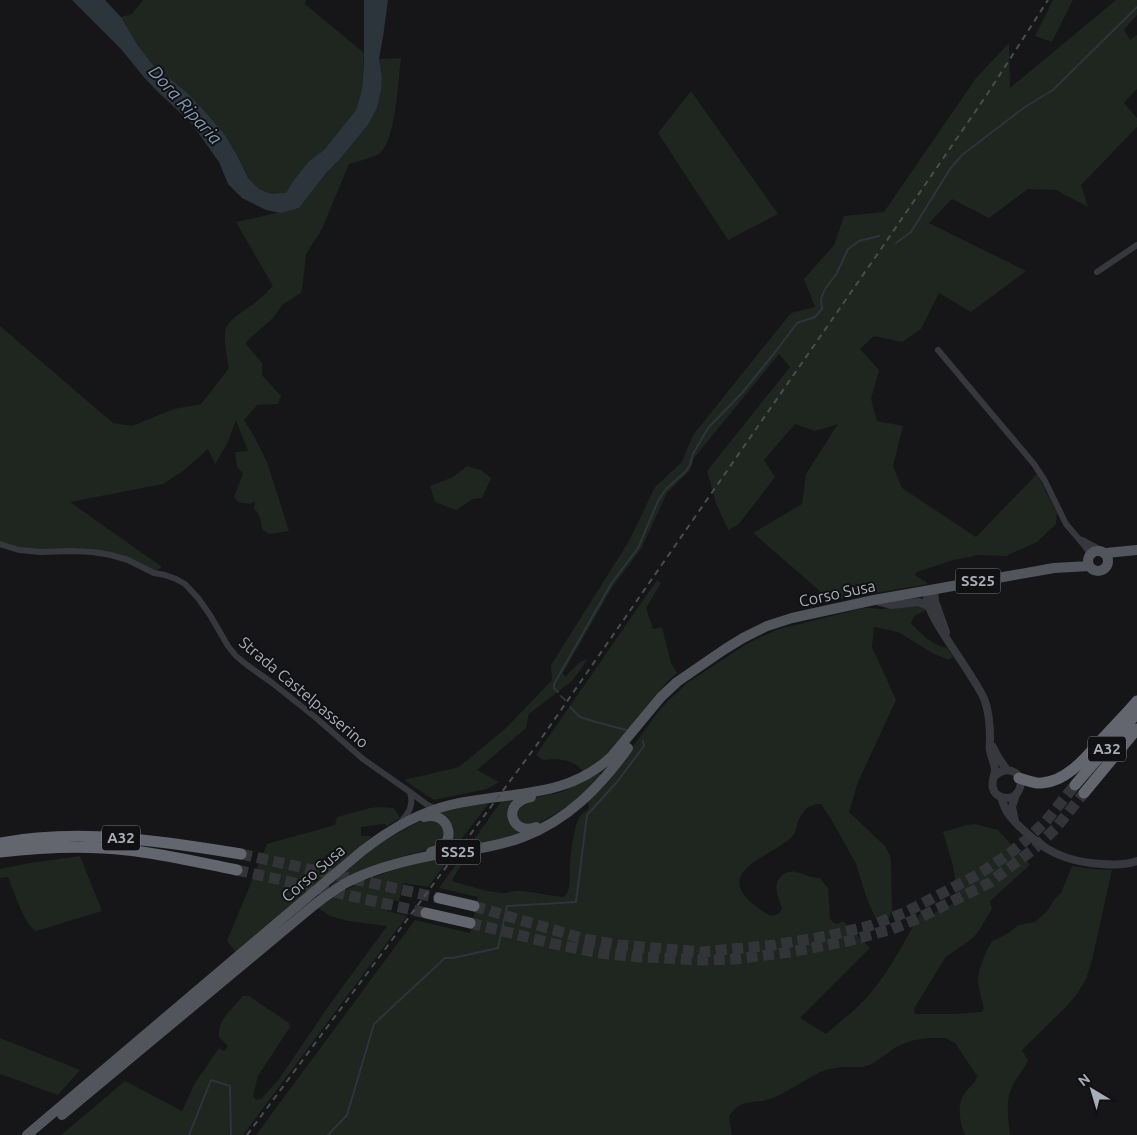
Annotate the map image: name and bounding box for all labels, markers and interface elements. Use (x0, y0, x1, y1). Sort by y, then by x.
water label: Dora Riparia (145, 61, 226, 148)
road number: SS25 (956, 568, 1000, 594)
street label: Corso Susa (797, 576, 877, 610)
street label: Strada Castelpasserino (236, 633, 372, 751)
road number: A32 (1088, 736, 1126, 762)
road number: A32 (102, 826, 140, 850)
road number: SS25 (436, 840, 480, 864)
street label: Corso Susa (278, 841, 348, 905)
north arrow (1067, 1065, 1117, 1115)
text: N (1075, 1070, 1093, 1089)

